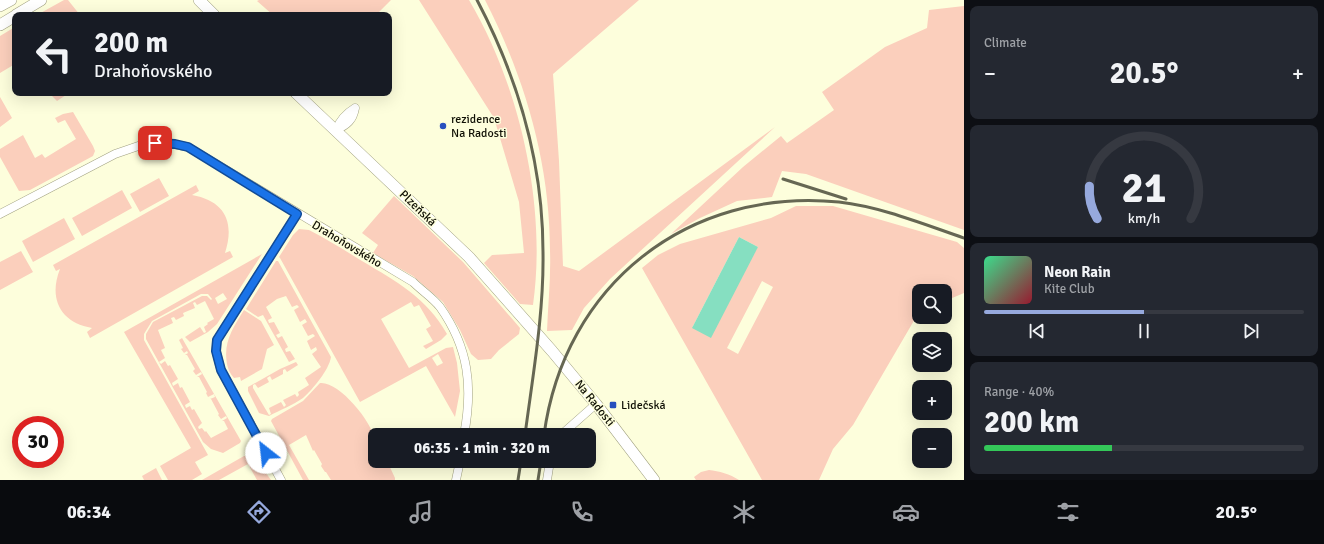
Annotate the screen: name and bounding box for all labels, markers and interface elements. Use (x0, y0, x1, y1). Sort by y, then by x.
text: 200 m (94, 26, 168, 60)
icon: left (28, 28, 80, 80)
text: Climate (984, 35, 1027, 51)
text: 20.5° (1109, 55, 1179, 92)
text: Drahoňovského (94, 60, 212, 82)
text: − (984, 60, 996, 87)
text: + (1292, 60, 1304, 87)
place label: rezidence Na Radosti (451, 112, 506, 141)
marker: rezidence Na Radosti (438, 121, 448, 131)
pin (138, 126, 172, 160)
icon: arrive (144, 132, 166, 154)
text: 21 (1122, 163, 1166, 214)
street label: Plzeňská (396, 187, 439, 230)
text: km/h (1128, 209, 1160, 226)
street label: Drahoňovského (309, 218, 384, 271)
text: Neon Rain (1044, 263, 1111, 281)
text: Kite Club (1044, 281, 1095, 297)
map controls (912, 284, 952, 468)
button: search (912, 284, 952, 324)
icon: previous (1026, 320, 1048, 342)
icon: pause (1133, 320, 1155, 342)
icon: next (1240, 320, 1262, 342)
button: layers (912, 332, 952, 372)
street label: Na Radosti (571, 377, 618, 430)
button: + (912, 380, 952, 420)
text: Range · 40% (984, 384, 1054, 400)
place label: Lidečská (621, 398, 666, 413)
marker: Lidečská (608, 400, 618, 410)
text: 200 km (984, 404, 1079, 441)
speed limit sign: 30 (12, 416, 64, 468)
button: − (912, 428, 952, 468)
position arrow (245, 432, 287, 474)
text: 06:35 · 1 min · 320 m (414, 439, 550, 457)
icon: directions (245, 498, 273, 526)
icon: music (407, 498, 435, 526)
icon: phone (568, 498, 596, 526)
icon: climate (730, 498, 758, 526)
icon: car (892, 498, 920, 526)
icon: filters (1054, 498, 1082, 526)
text: 06:34 (67, 501, 111, 523)
text: 20.5° (1216, 501, 1257, 523)

